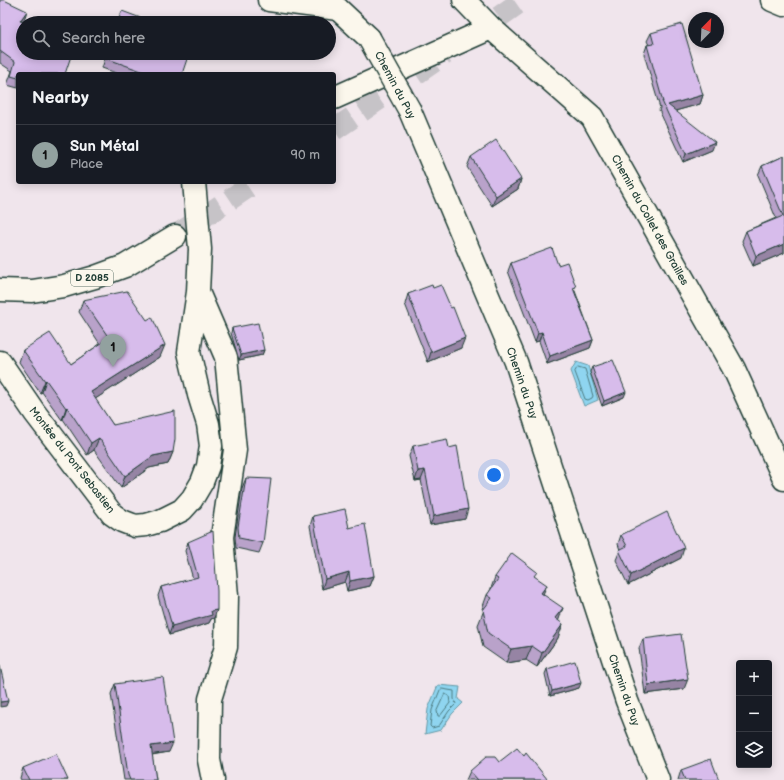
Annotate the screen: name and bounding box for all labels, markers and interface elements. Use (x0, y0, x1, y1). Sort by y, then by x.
north arrow (688, 12, 724, 48)
search box (16, 16, 336, 60)
icon: search (30, 27, 52, 49)
text: Search here (62, 29, 145, 48)
street label: Chemin du Puy (372, 49, 418, 121)
text: Nearby (32, 88, 89, 108)
text: Sun Métal (70, 137, 139, 156)
text: 1 (42, 147, 48, 163)
text: 90 m (291, 147, 320, 163)
street label: Chemin du Collet des Grailles (609, 152, 692, 288)
text: Place (70, 156, 103, 172)
road number: D 2085 (71, 270, 113, 286)
pin: 1 (100, 334, 126, 367)
street label: Chemin du Puy (504, 346, 540, 420)
street label: Montée du Pont Sebastien (26, 404, 118, 516)
your location (484, 465, 504, 485)
street label: Chemin du Puy (606, 653, 642, 727)
map controls (736, 660, 772, 768)
button: + (736, 660, 772, 696)
button: − (736, 696, 772, 732)
button: layers (736, 732, 772, 768)

